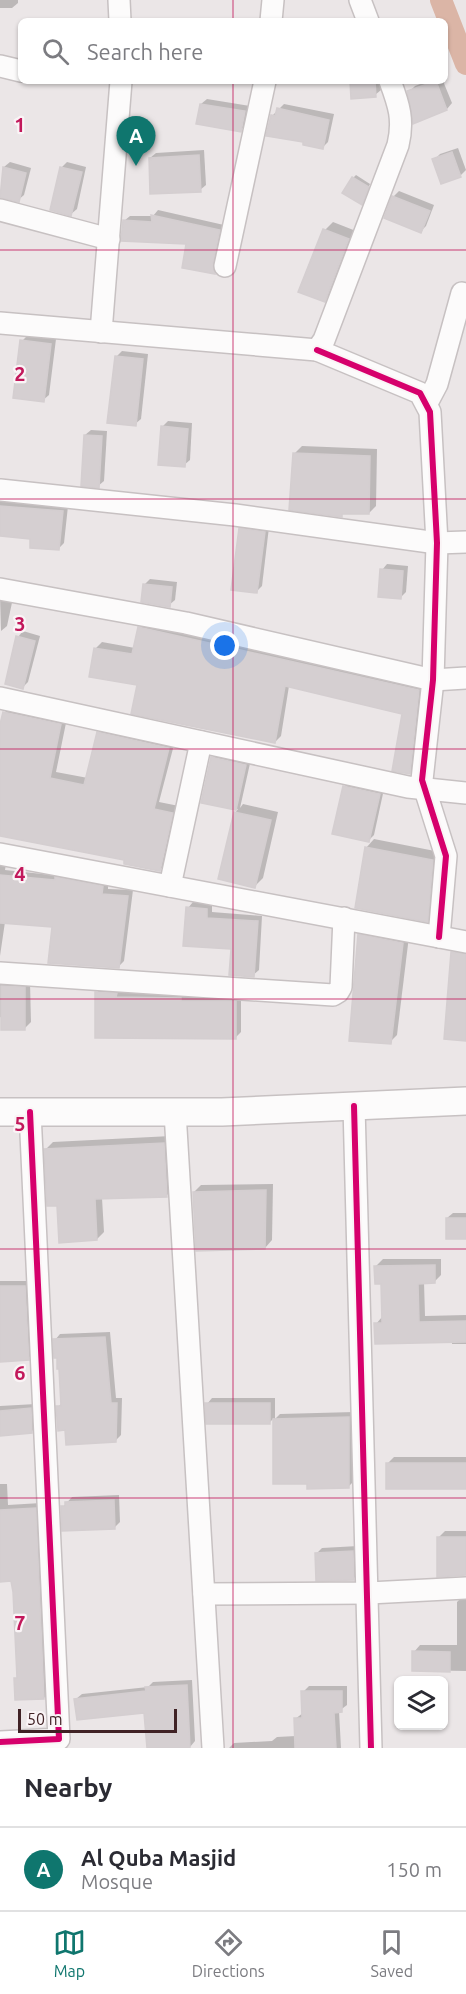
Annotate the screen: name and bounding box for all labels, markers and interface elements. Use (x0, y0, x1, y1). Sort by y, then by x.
search box (18, 18, 448, 84)
icon: search (39, 35, 72, 68)
text: Search here (87, 39, 203, 64)
text: 1 (14, 113, 26, 136)
pin: A (116, 116, 156, 166)
text: 2 (14, 362, 26, 385)
text: 3 (14, 612, 26, 635)
your location (210, 631, 239, 660)
text: 4 (14, 862, 26, 885)
text: 5 (14, 1112, 26, 1135)
text: 6 (14, 1361, 26, 1384)
text: 7 (14, 1611, 26, 1634)
map controls (394, 1676, 448, 1730)
button: layers (394, 1676, 448, 1730)
scale bar (18, 1706, 177, 1734)
text: 50 m (27, 1710, 63, 1728)
text: Nearby (24, 1773, 112, 1802)
text: Al Quba Masjid (81, 1845, 236, 1870)
text: A (36, 1858, 51, 1881)
text: 150 m (386, 1858, 442, 1881)
text: Mosque (81, 1870, 153, 1893)
tab: Map (53, 1926, 86, 1980)
tab: Directions (192, 1926, 265, 1980)
tab: Saved (371, 1926, 413, 1980)

